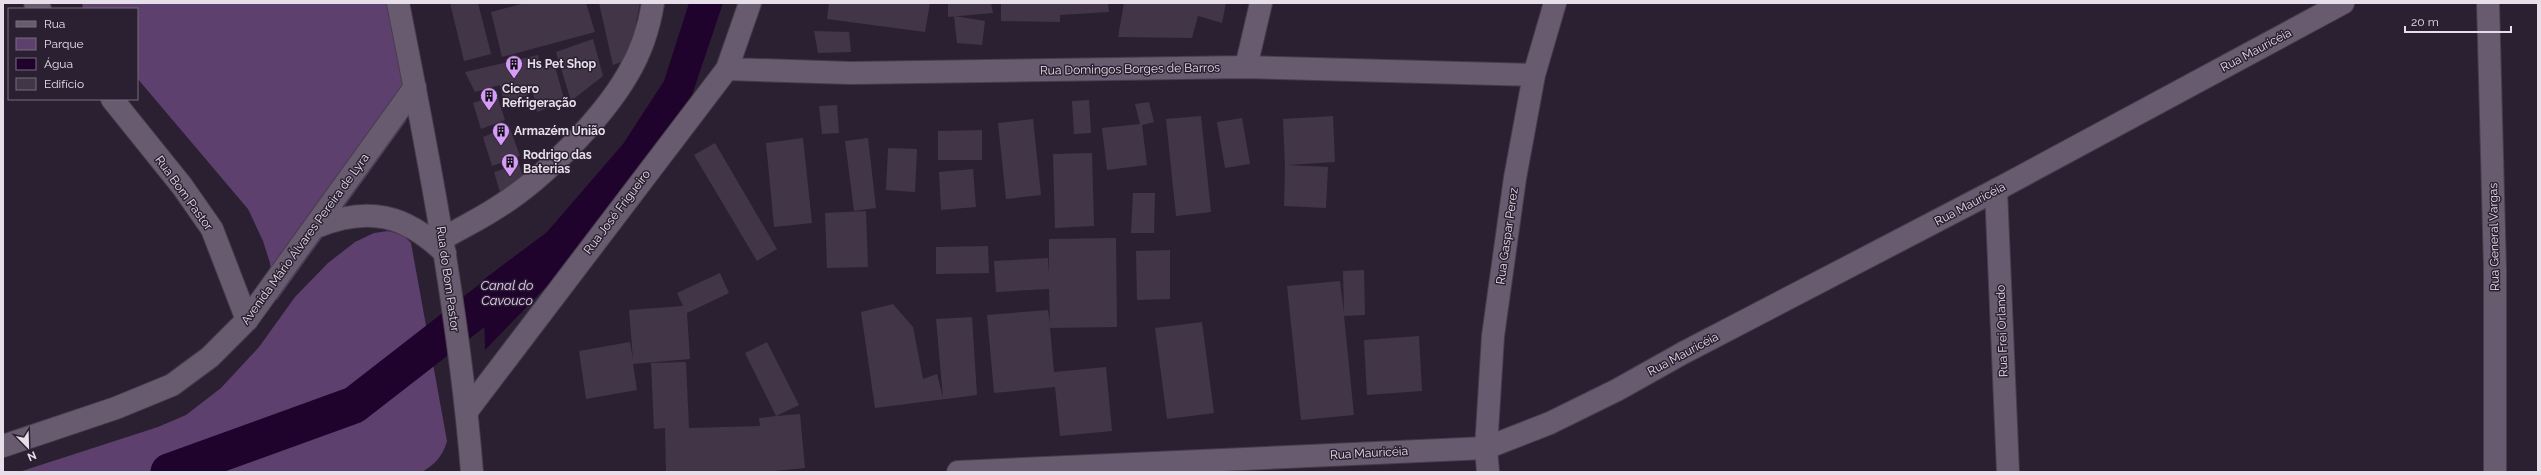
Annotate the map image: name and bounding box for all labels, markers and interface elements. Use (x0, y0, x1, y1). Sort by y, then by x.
legend (8, 8, 138, 100)
scale bar (2405, 8, 2511, 34)
text: 20 m (2411, 15, 2439, 29)
text: Rua (44, 17, 65, 31)
street label: Rua Mauricéia (2218, 25, 2294, 75)
text: Parque (44, 37, 84, 51)
building icon: Hs Pet Shop (504, 54, 524, 79)
text: Água (44, 57, 73, 71)
place label: Hs Pet Shop (527, 57, 596, 71)
street label: Rua Domingos Borges de Barros (1040, 60, 1220, 78)
text: Edifício (44, 77, 84, 91)
place label: Cicero Refrigeração (502, 82, 576, 110)
building icon: Cicero Refrigeração (479, 86, 499, 111)
building icon: Armazém União (491, 121, 511, 146)
place label: Armazém União (514, 124, 605, 138)
place label: Rodrigo das Baterias (523, 148, 592, 176)
street label: Avenida Mário Álvares Pereira de Lyra (238, 151, 372, 327)
building icon: Rodrigo das Baterias (500, 152, 520, 177)
street label: Rua Bom Pastor (152, 153, 216, 234)
street label: Rua José Frigueiro (581, 167, 653, 257)
street label: Rua Mauricéia (1932, 179, 2008, 229)
street label: Rua General Vargas (2486, 183, 2502, 291)
street label: Rua Gaspar Perez (1493, 187, 1521, 285)
street label: Rua do Bom Pastor (434, 225, 462, 333)
water label: Canal do Cavouco (481, 278, 533, 308)
street label: Rua Frei Orlando (1993, 285, 2011, 377)
street label: Rua Mauricéia (1645, 329, 1721, 379)
north arrow (8, 427, 48, 467)
street label: Rua Mauricéia (1330, 444, 1408, 462)
text: N (25, 448, 38, 463)

